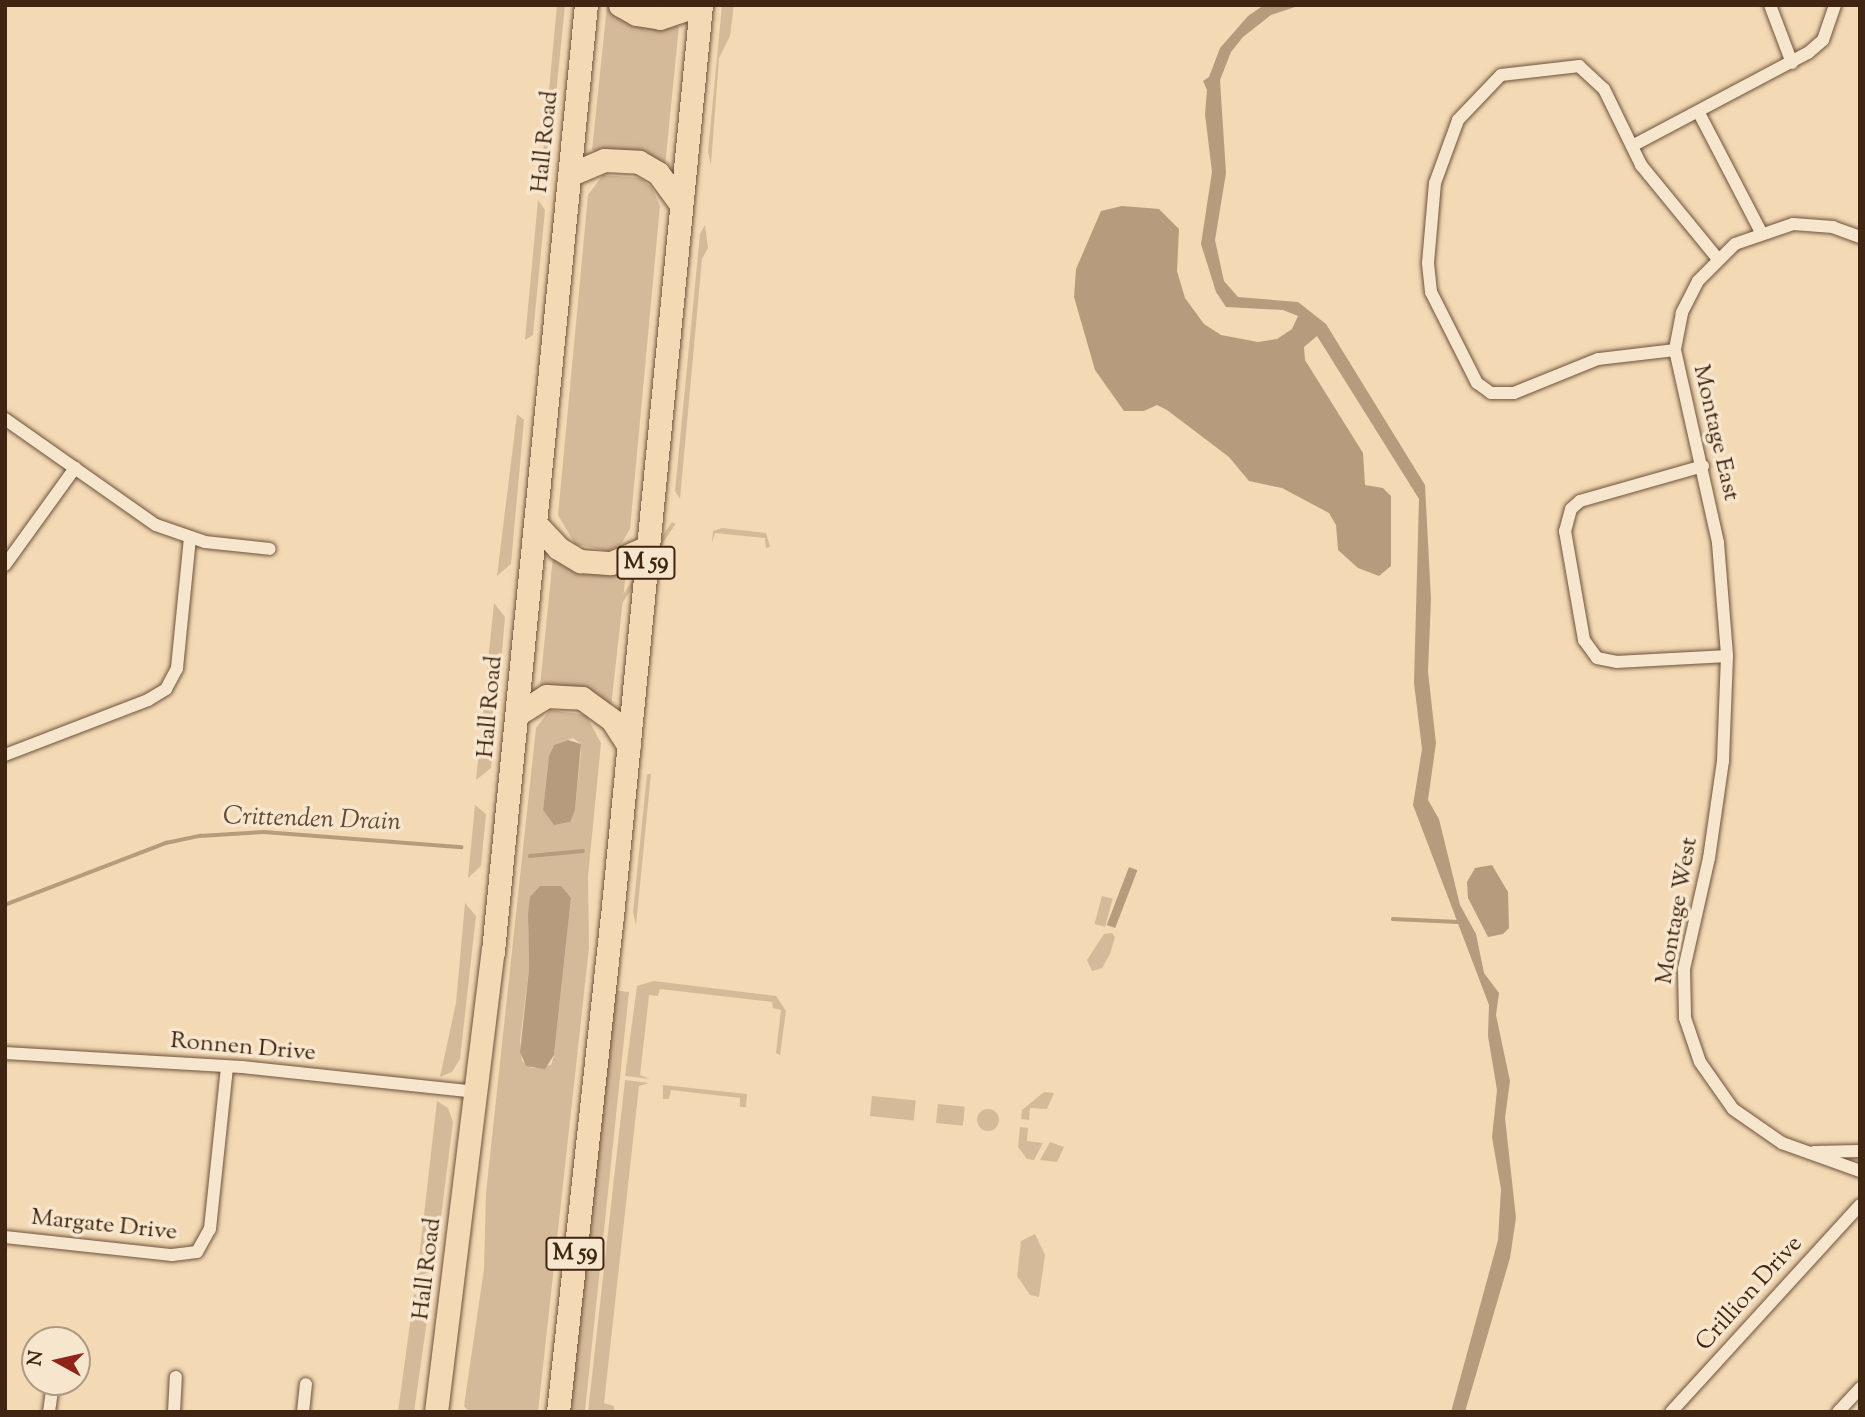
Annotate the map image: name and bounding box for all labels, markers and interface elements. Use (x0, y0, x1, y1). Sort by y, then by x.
street label: Hall Road (526, 90, 566, 194)
street label: Montage East (1685, 362, 1745, 504)
road number: M 59 (616, 544, 676, 582)
street label: Hall Road (472, 655, 510, 759)
water label: Crittenden Drain (222, 801, 402, 839)
street label: Montage West (1651, 835, 1705, 987)
street label: Ronnen Drive (169, 1027, 317, 1069)
street label: Margate Drive (30, 1204, 178, 1248)
street label: Hall Road (407, 1216, 449, 1322)
street label: Crillion Drive (1691, 1230, 1809, 1358)
road number: M 59 (545, 1234, 605, 1274)
north arrow (21, 1326, 91, 1396)
text: N (22, 1349, 51, 1368)

